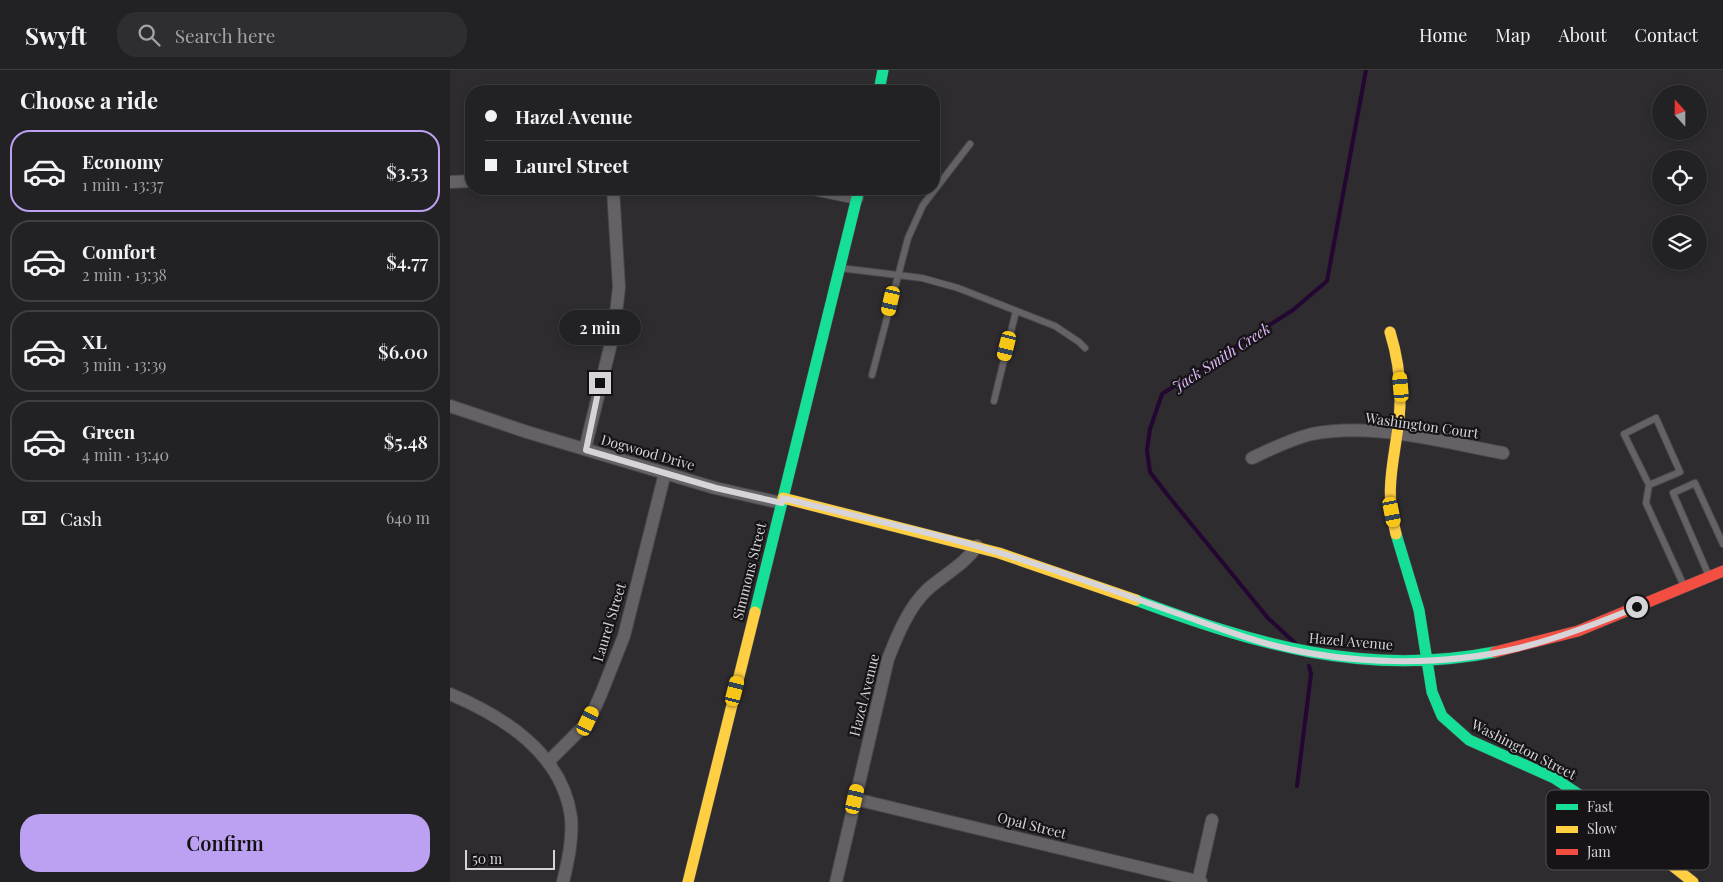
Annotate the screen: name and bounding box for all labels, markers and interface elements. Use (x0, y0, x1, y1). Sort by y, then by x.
search box (117, 12, 467, 57)
text: Swyft (25, 19, 87, 51)
icon: search (135, 21, 163, 49)
text: Search here (175, 22, 275, 48)
text: Home (1419, 23, 1467, 47)
text: Map (1495, 23, 1530, 47)
text: About (1558, 23, 1607, 47)
text: Contact (1635, 23, 1698, 47)
text: Choose a ride (20, 85, 158, 115)
north arrow (1652, 85, 1708, 140)
map controls (1652, 85, 1707, 270)
text: Hazel Avenue (515, 103, 632, 129)
text: Economy (82, 148, 163, 174)
icon: car (22, 149, 67, 194)
button: locate (1652, 150, 1707, 205)
text: Laurel Street (515, 152, 629, 178)
text: $3.53 (386, 158, 428, 184)
text: 1 min · 13:37 (82, 174, 163, 195)
button: layers (1652, 215, 1707, 270)
text: Comfort (82, 238, 156, 264)
icon: car (22, 239, 67, 284)
text: $4.77 (386, 248, 428, 274)
text: 2 min · 13:38 (82, 264, 167, 285)
car (880, 285, 901, 317)
callout: 2 min (559, 310, 641, 346)
text: 2 min (580, 317, 620, 338)
water label: Jack Smith Creek (1168, 318, 1274, 396)
text: XL (82, 328, 107, 354)
icon: car (22, 329, 67, 374)
car (996, 330, 1017, 362)
text: $6.00 (378, 338, 428, 364)
text: 3 min · 13:39 (82, 354, 166, 375)
car (1392, 371, 1409, 403)
route end (589, 372, 611, 394)
street label: Washington Court (1363, 408, 1481, 443)
text: Green (82, 418, 135, 444)
icon: car (22, 419, 67, 464)
text: $5.48 (384, 428, 428, 454)
street label: Dogwood Drive (599, 430, 697, 474)
text: 4 min · 13:40 (82, 444, 169, 465)
car (1381, 496, 1402, 528)
icon: cash (20, 504, 48, 532)
text: Cash (60, 505, 102, 531)
text: 640 m (386, 507, 430, 528)
street label: Simmons Street (728, 519, 771, 622)
street label: Laurel Street (588, 579, 630, 664)
route start (1626, 596, 1648, 618)
street label: Hazel Avenue (1308, 628, 1394, 654)
street label: Hazel Avenue (845, 652, 883, 738)
car (724, 675, 745, 707)
car (574, 704, 601, 738)
street label: Washington Street (1467, 714, 1581, 784)
car (844, 783, 865, 815)
legend (1546, 790, 1710, 870)
text: Fast (1587, 797, 1614, 816)
street label: Opal Street (995, 807, 1070, 843)
button: Confirm (20, 814, 430, 872)
text: Slow (1587, 819, 1617, 838)
text: Jam (1586, 842, 1611, 861)
scale bar (465, 847, 555, 870)
text: 50 m (472, 849, 502, 868)

